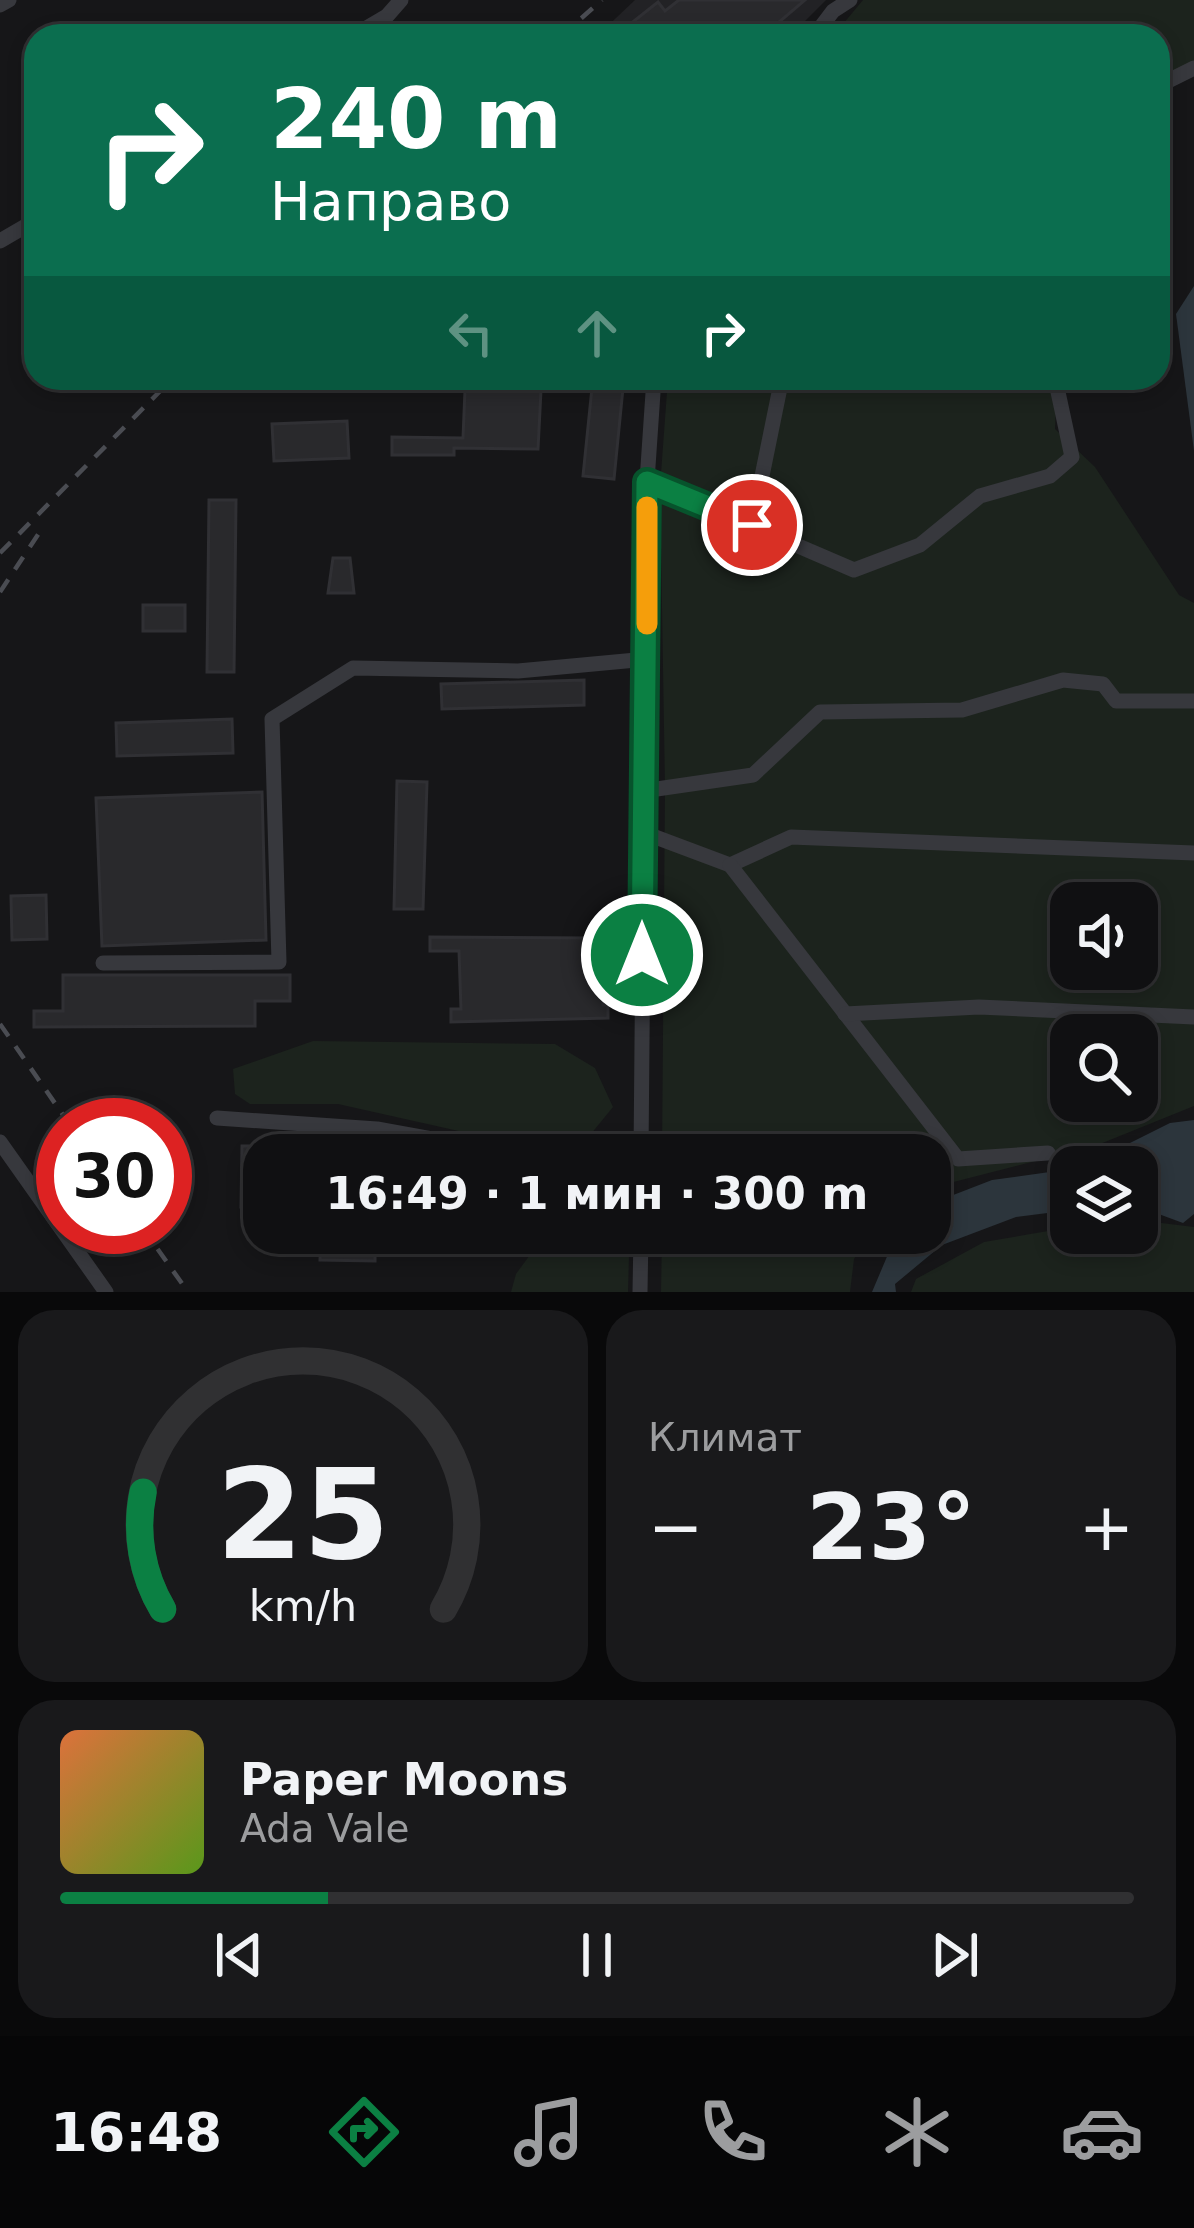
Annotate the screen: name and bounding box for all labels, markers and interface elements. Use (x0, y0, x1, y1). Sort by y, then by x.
text: 240 m (270, 70, 562, 168)
icon: right (72, 72, 228, 228)
text: Направо (270, 170, 511, 233)
icon: left (438, 300, 504, 366)
icon: ahead (564, 300, 630, 366)
icon: right (690, 300, 756, 366)
pin (701, 474, 803, 576)
icon: arrive (719, 492, 785, 558)
map controls (1050, 882, 1158, 1254)
button: sound (1050, 882, 1158, 990)
position arrow (579, 892, 705, 1018)
button: search (1050, 1014, 1158, 1122)
speed limit sign: 30 (36, 1098, 192, 1254)
button: layers (1050, 1146, 1158, 1254)
text: 16:49 · 1 мин · 300 m (326, 1167, 868, 1220)
text: Климат (648, 1415, 802, 1460)
text: 25 (216, 1442, 390, 1587)
text: 23° (806, 1475, 976, 1580)
text: − (648, 1489, 703, 1566)
text: + (1079, 1489, 1134, 1566)
text: km/h (249, 1581, 357, 1631)
text: Paper Moons (240, 1753, 568, 1806)
text: Ada Vale (240, 1806, 409, 1851)
icon: previous (206, 1922, 272, 1988)
icon: pause (564, 1922, 630, 1988)
icon: next (922, 1922, 988, 1988)
icon: directions (322, 2090, 406, 2174)
icon: music (507, 2090, 591, 2174)
icon: phone (691, 2090, 775, 2174)
icon: climate (875, 2090, 959, 2174)
icon: car (1060, 2090, 1144, 2174)
text: 16:48 (50, 2101, 222, 2164)

